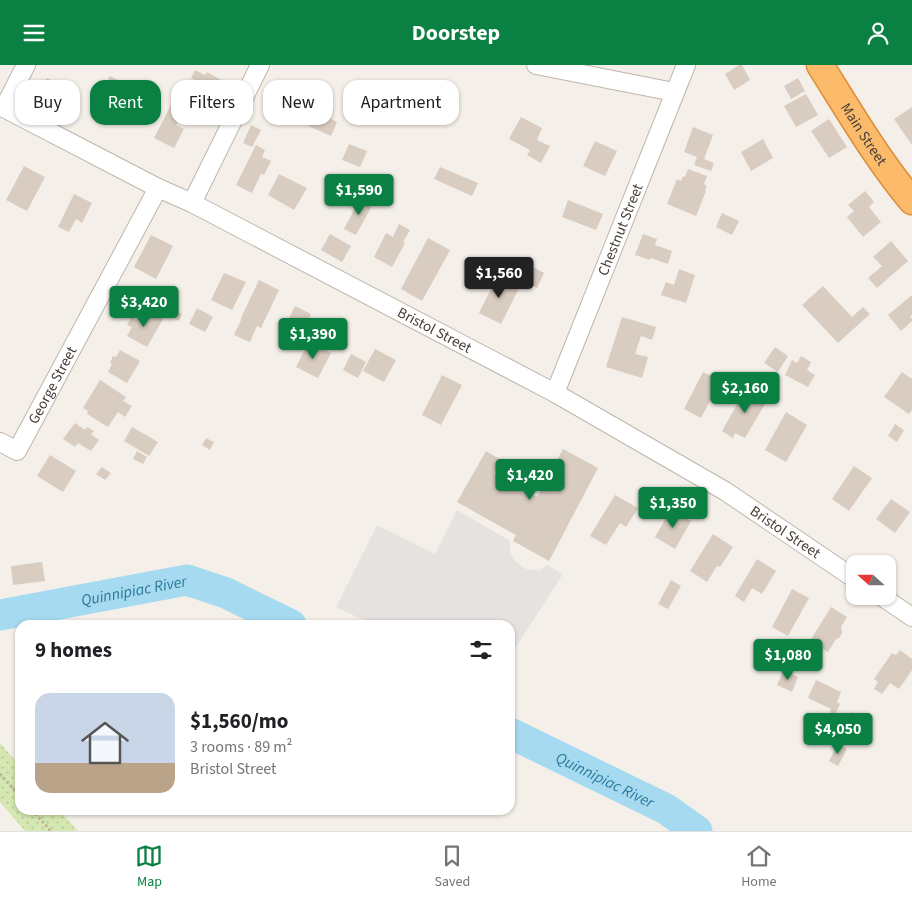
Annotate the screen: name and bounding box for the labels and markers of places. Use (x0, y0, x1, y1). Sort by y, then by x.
pin: $1,590 (318, 173, 400, 216)
pin: $1,560 (458, 257, 540, 299)
pin: $3,420 (103, 285, 185, 328)
pin: $1,390 (272, 317, 354, 360)
pin: $2,160 (704, 371, 786, 414)
pin: $1,420 (489, 459, 571, 501)
pin: $1,350 (632, 487, 714, 529)
pin: $1,080 (747, 639, 829, 681)
pin: $4,050 (797, 713, 879, 755)

